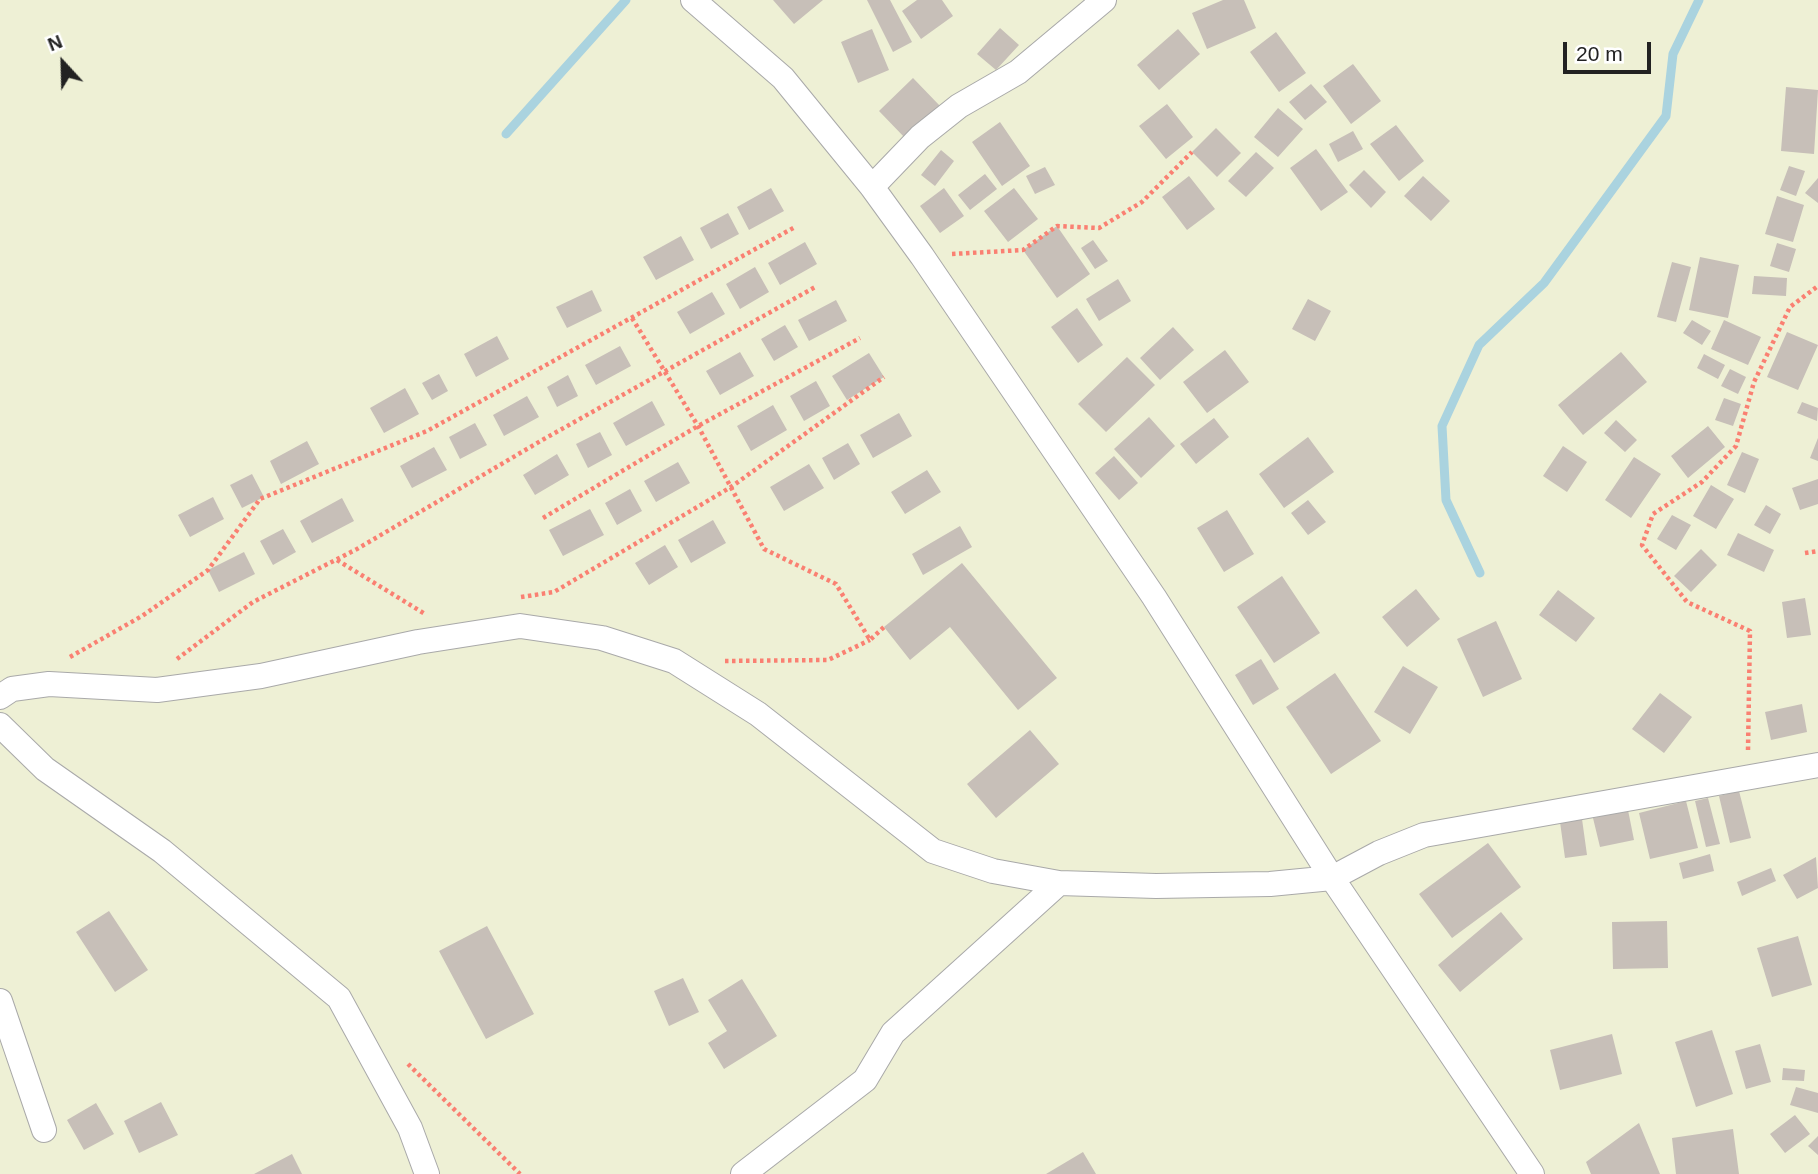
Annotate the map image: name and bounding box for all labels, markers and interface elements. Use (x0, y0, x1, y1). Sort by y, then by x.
north arrow (28, 28, 98, 98)
scale bar (1566, 28, 1654, 72)
text: N (45, 31, 65, 55)
text: 20 m (1576, 42, 1623, 65)

